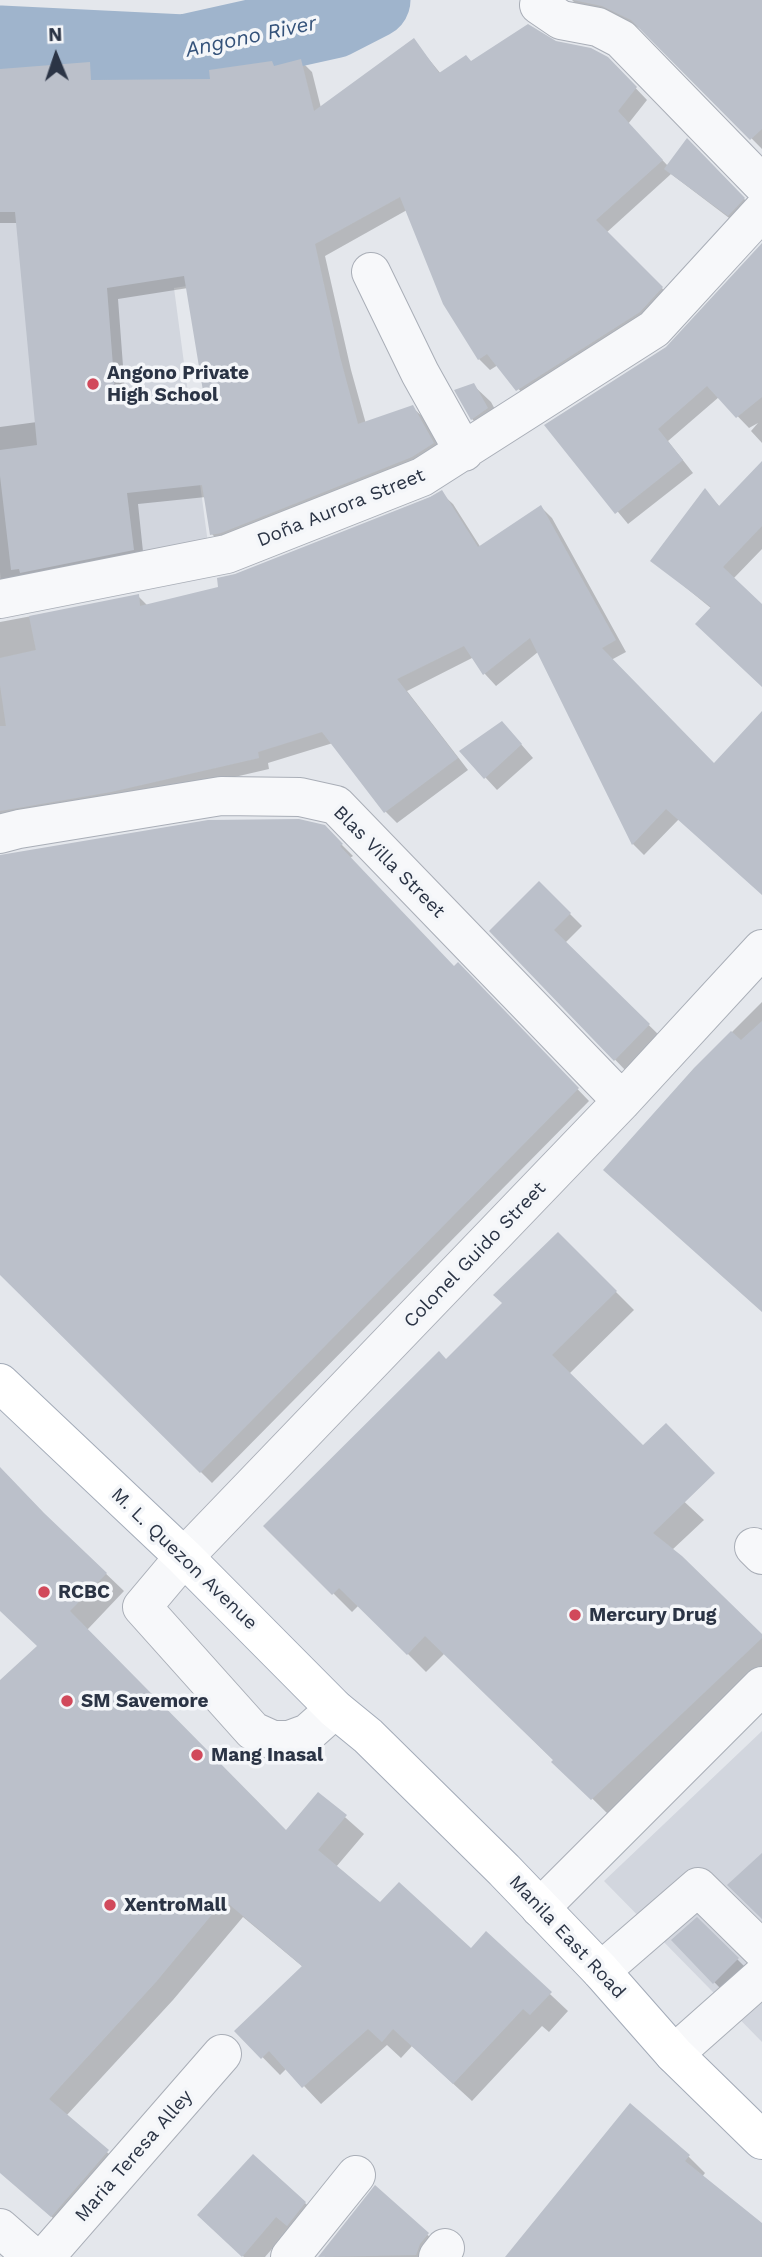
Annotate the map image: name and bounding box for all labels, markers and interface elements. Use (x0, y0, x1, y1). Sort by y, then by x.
water label: Angono River (183, 11, 319, 63)
north arrow (21, 21, 91, 91)
text: N (48, 23, 63, 46)
place label: Angono Private High School (107, 362, 249, 406)
marker: Angono Private High School (85, 376, 101, 392)
street label: Doña Aurora Street (254, 464, 428, 552)
street label: Blas Villa Street (328, 801, 450, 923)
street label: Colonel Guido Street (399, 1177, 551, 1333)
street label: M. L. Quezon Avenue (106, 1483, 262, 1635)
place label: RCBC (58, 1581, 110, 1603)
marker: RCBC (36, 1584, 52, 1600)
place label: Mercury Drug (589, 1604, 716, 1626)
marker: Mercury Drug (567, 1607, 583, 1623)
place label: SM Savemore (81, 1690, 209, 1712)
marker: SM Savemore (59, 1693, 75, 1709)
place label: Mang Inasal (211, 1744, 323, 1766)
marker: Mang Inasal (189, 1747, 205, 1763)
street label: Manila East Road (504, 1871, 630, 2003)
place label: XentroMall (124, 1894, 227, 1916)
marker: XentroMall (102, 1897, 118, 1913)
street label: Maria Teresa Alley (70, 2085, 198, 2227)

